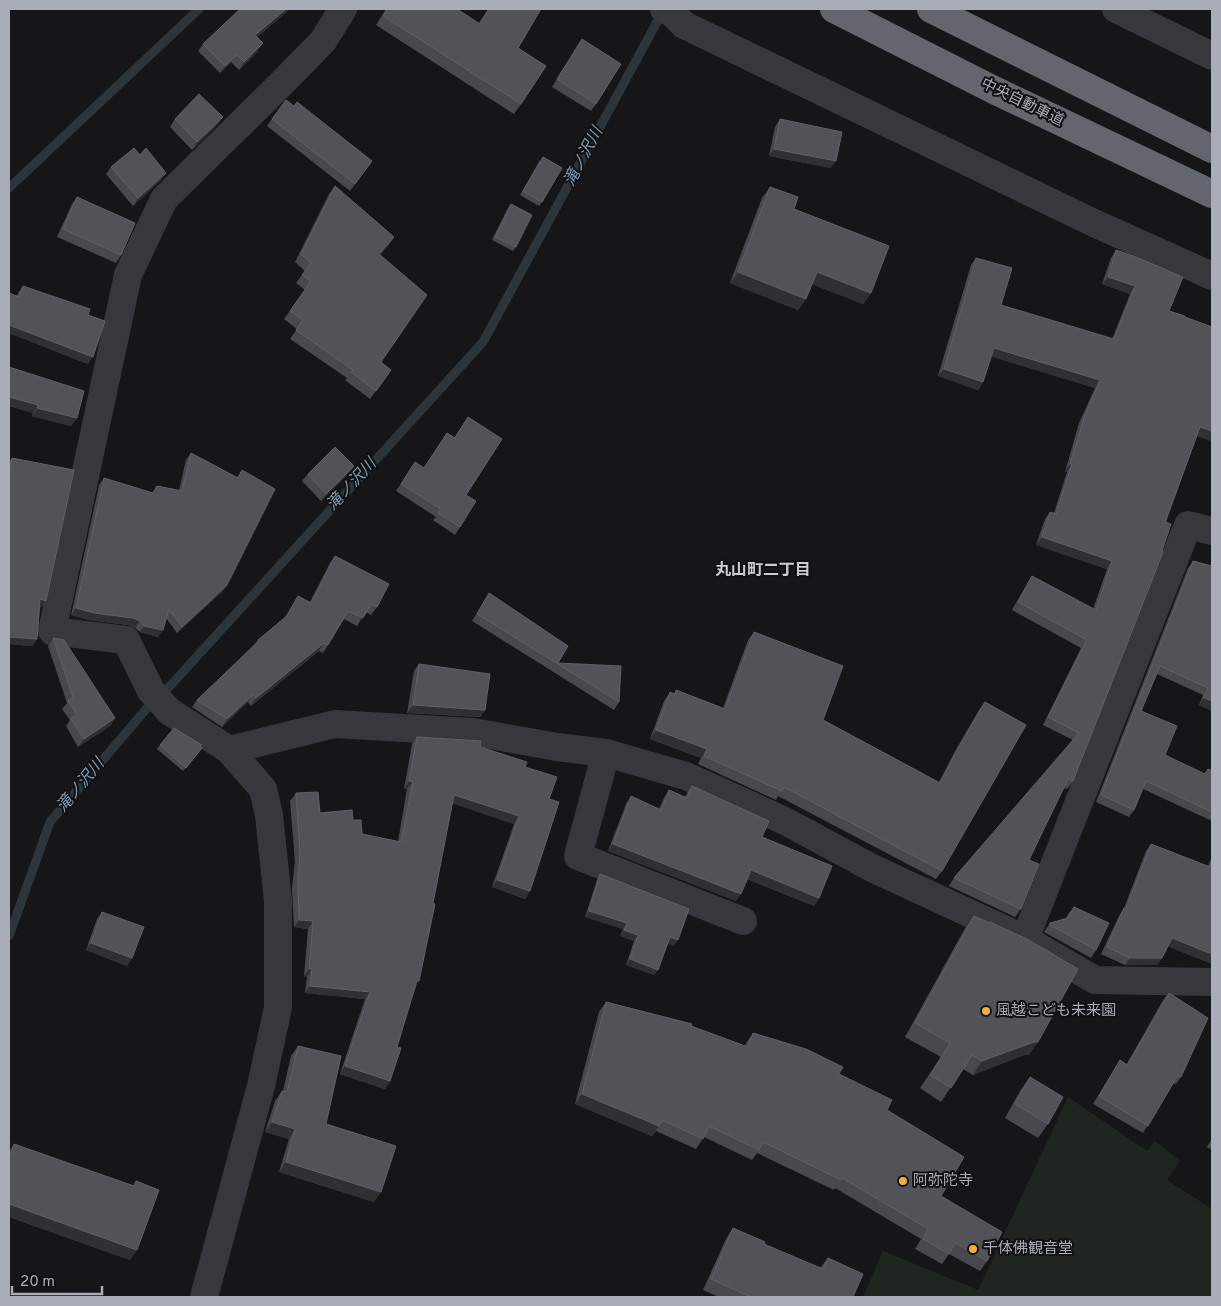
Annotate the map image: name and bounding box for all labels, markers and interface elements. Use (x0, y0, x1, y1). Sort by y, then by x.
street label: 中央自動車道 (977, 75, 1067, 131)
water label: 滝ノ沢川 (560, 122, 609, 190)
water label: 滝ノ沢川 (323, 453, 382, 515)
district label: 丸山町二丁目 (715, 561, 811, 581)
water label: 滝ノ沢川 (53, 754, 111, 817)
place label: 風越こども未来園 (996, 1002, 1116, 1021)
marker: 風越こども未来園 (980, 1005, 992, 1017)
place label: 阿弥陀寺 (913, 1172, 973, 1191)
marker: 阿弥陀寺 (897, 1175, 909, 1187)
place label: 千体佛観音堂 (983, 1239, 1073, 1259)
marker: 千体佛観音堂 (967, 1243, 979, 1255)
scale bar (12, 1264, 102, 1296)
text: 20 m (20, 1273, 55, 1292)

